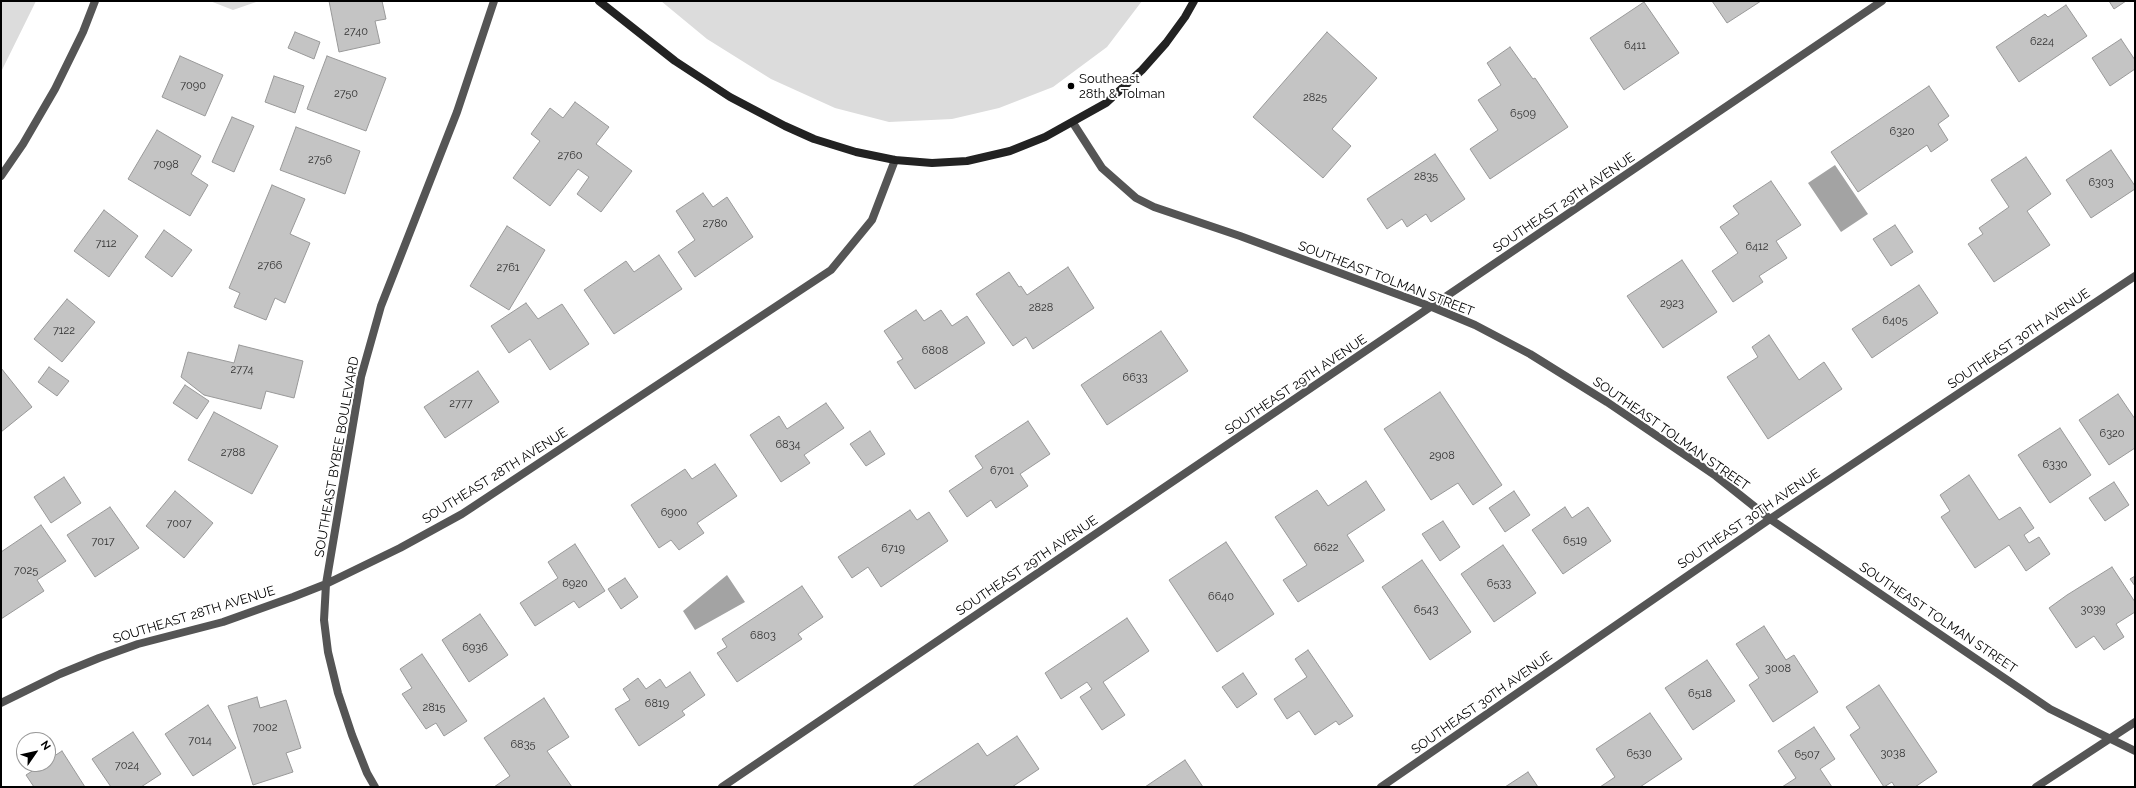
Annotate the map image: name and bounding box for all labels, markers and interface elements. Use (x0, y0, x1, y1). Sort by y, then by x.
house number: 2740 (344, 25, 368, 39)
house number: 6224 (2030, 35, 2054, 49)
house number: 6411 (1624, 39, 1646, 53)
place label: Southeast 28th & Tolman (1079, 71, 1165, 102)
house number: 7090 (180, 79, 206, 93)
marker: Southeast 28th & Tolman (1066, 81, 1076, 91)
house number: 2750 (334, 87, 358, 101)
house number: 2825 (1303, 91, 1327, 105)
house number: 6509 (1510, 107, 1536, 121)
house number: 6320 (1890, 125, 1914, 139)
house number: 2760 (558, 149, 582, 163)
street label: SOUTHEAST 29TH AVENUE (1490, 150, 1638, 256)
house number: 2756 (308, 153, 332, 167)
house number: 7098 (153, 158, 179, 172)
house number: 2835 (1414, 170, 1438, 184)
house number: 6303 (2088, 176, 2114, 190)
house number: 2780 (703, 217, 727, 231)
house number: 7112 (95, 237, 117, 251)
street label: SOUTHEAST TOLMAN STREET (1296, 238, 1476, 320)
house number: 6412 (1745, 240, 1769, 254)
house number: 2766 (258, 259, 282, 273)
house number: 2761 (497, 261, 519, 275)
street label: SOUTHEAST 30TH AVENUE (1945, 286, 2093, 392)
house number: 2923 (1660, 297, 1684, 311)
house number: 2828 (1029, 301, 1053, 315)
house number: 6405 (1882, 314, 1908, 328)
house number: 7122 (53, 324, 75, 338)
street label: SOUTHEAST 29TH AVENUE (1222, 332, 1370, 438)
house number: 6808 (922, 344, 948, 358)
street label: SOUTHEAST BYBEE BOULEVARD (312, 355, 362, 559)
house number: 2774 (231, 363, 253, 377)
house number: 6633 (1122, 371, 1148, 385)
street label: SOUTHEAST TOLMAN STREET (1590, 374, 1752, 494)
house number: 2777 (449, 397, 473, 411)
street label: SOUTHEAST 28TH AVENUE (419, 425, 571, 527)
house number: 6320 (2100, 427, 2124, 441)
house number: 6834 (775, 438, 801, 452)
house number: 2788 (221, 446, 245, 460)
house number: 2908 (1429, 449, 1455, 463)
house number: 6330 (2042, 458, 2068, 472)
house number: 6701 (990, 464, 1014, 478)
street label: SOUTHEAST 30TH AVENUE (1675, 466, 1823, 572)
house number: 6900 (661, 506, 687, 520)
street label: SOUTHEAST 29TH AVENUE (953, 513, 1101, 619)
house number: 7007 (166, 517, 192, 531)
house number: 6519 (1563, 534, 1587, 548)
house number: 7017 (91, 535, 115, 549)
house number: 6622 (1314, 541, 1338, 555)
house number: 6719 (881, 542, 905, 556)
street label: SOUTHEAST TOLMAN STREET (1856, 559, 2020, 677)
house number: 7025 (14, 564, 38, 578)
house number: 6920 (562, 577, 588, 591)
house number: 6533 (1487, 577, 1511, 591)
street label: SOUTHEAST 28TH AVENUE (111, 583, 277, 647)
house number: 6640 (1208, 590, 1234, 604)
house number: 6543 (1414, 603, 1438, 617)
house number: 3039 (2081, 603, 2105, 617)
house number: 6803 (750, 629, 776, 643)
house number: 6936 (462, 641, 488, 655)
street label: SOUTHEAST 30TH AVENUE (1409, 648, 1555, 758)
house number: 3008 (1765, 662, 1791, 676)
house number: 6518 (1688, 687, 1712, 701)
house number: 6819 (645, 697, 669, 711)
house number: 2815 (423, 701, 445, 715)
house number: 7002 (252, 721, 278, 735)
north arrow (16, 732, 56, 772)
house number: 7014 (188, 734, 212, 748)
text: N (38, 738, 53, 753)
house number: 6835 (510, 738, 536, 752)
house number: 6530 (1626, 747, 1652, 761)
house number: 3038 (1880, 747, 1906, 761)
house number: 6507 (1794, 748, 1820, 762)
house number: 7024 (115, 759, 139, 773)

